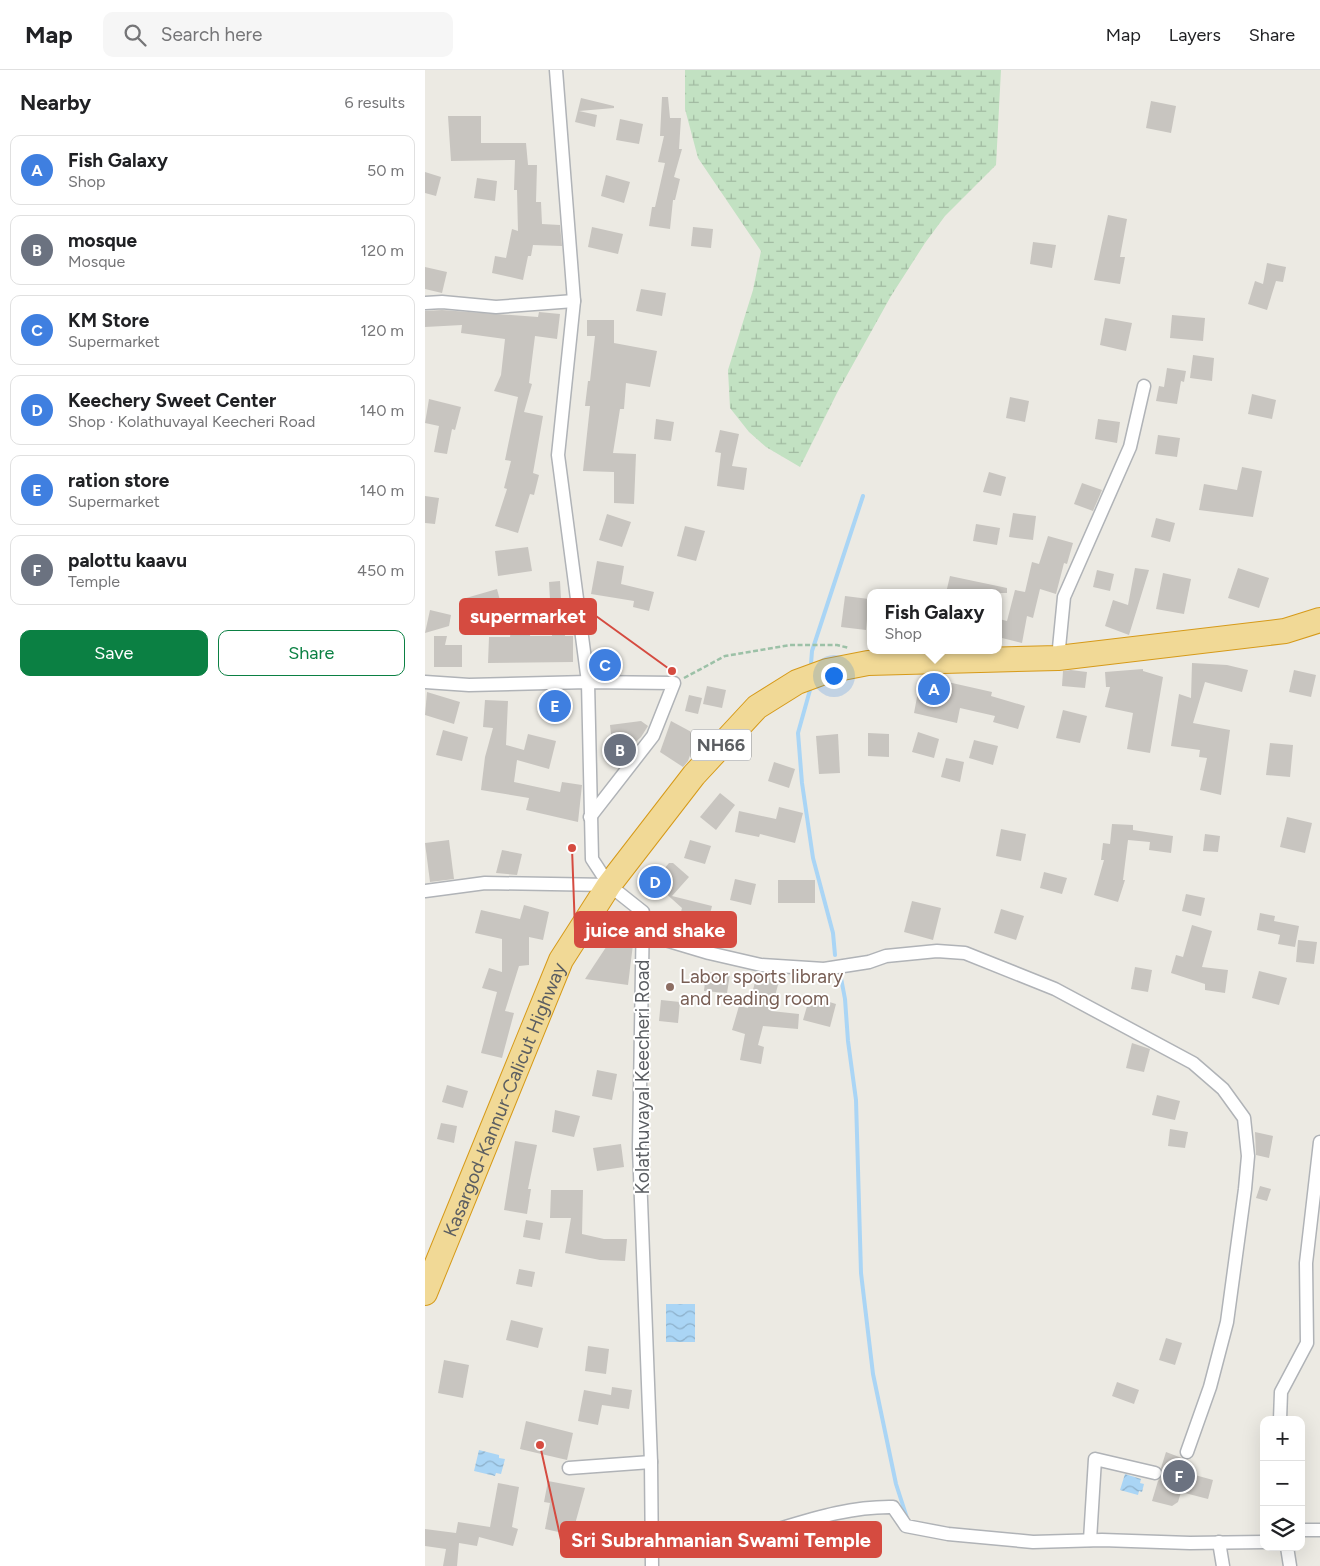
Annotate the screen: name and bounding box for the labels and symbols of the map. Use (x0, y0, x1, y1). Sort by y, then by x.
callout: supermarket (460, 599, 596, 634)
text: supermarket (470, 604, 586, 628)
pin: C (589, 646, 621, 684)
your location (821, 663, 847, 689)
pin: A (918, 670, 950, 708)
pin: E (539, 687, 571, 725)
road number: NH66 (691, 730, 751, 760)
pin: B (604, 731, 636, 769)
pin: D (639, 863, 671, 901)
callout: juice and shake (575, 912, 736, 947)
text: juice and shake (583, 918, 725, 942)
street label: Kasargod-Kannur-Calicut Highway (438, 959, 570, 1240)
street label: Kolathuvayal Keecheri Road (631, 960, 654, 1194)
place label: Labor sports library and reading room (680, 965, 843, 1010)
marker: Labor sports library and reading room (664, 981, 676, 993)
pin: F (1163, 1457, 1195, 1495)
callout: Sri Subrahmanian Swami Temple (561, 1522, 881, 1557)
text: Sri Subrahmanian Swami Temple (571, 1528, 871, 1552)

